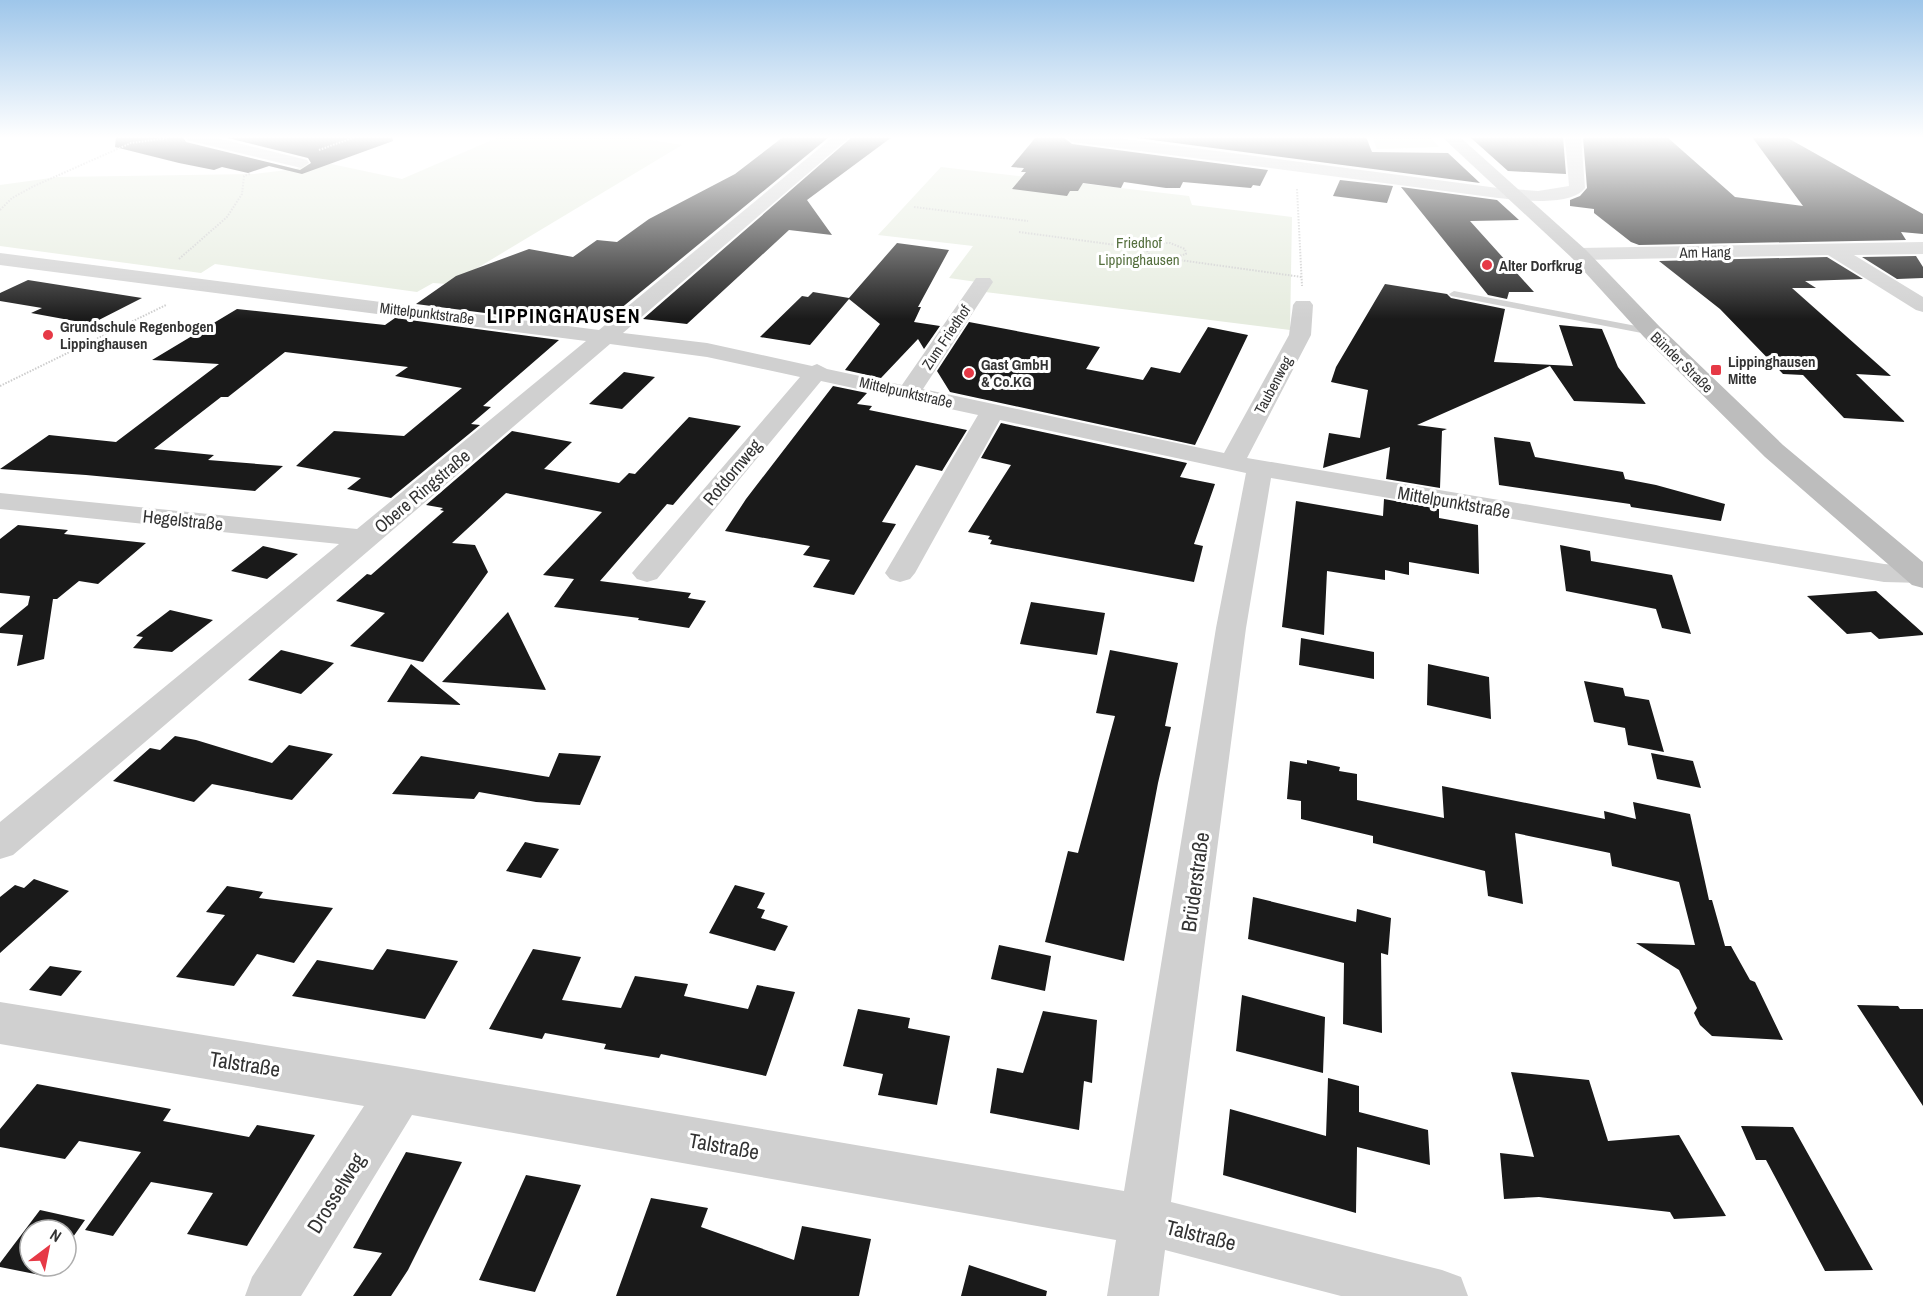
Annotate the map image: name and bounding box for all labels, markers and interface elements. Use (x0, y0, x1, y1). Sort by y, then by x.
park label: Friedhof Lippinghausen (1098, 232, 1180, 270)
street label: Am Hang (1678, 241, 1731, 263)
place label: Alter Dorfkrug (1499, 255, 1583, 276)
marker: Alter Dorfkrug (1480, 258, 1494, 272)
street label: Mittelpunktstraße (379, 297, 476, 329)
street label: Zum Friedhof (917, 300, 976, 373)
district label: LIPPINGHAUSEN (487, 302, 641, 329)
place label: Grundschule Regenbogen Lippinghausen (60, 316, 214, 354)
street label: Bünder Straße (1646, 327, 1718, 397)
marker: Grundschule Regenbogen Lippinghausen (41, 328, 55, 342)
place label: Lippinghausen Mitte (1728, 351, 1815, 389)
street label: Taubenweg (1249, 352, 1297, 418)
place label: Gast GmbH & Co.KG (981, 354, 1049, 392)
marker: Lippinghausen Mitte (1709, 363, 1723, 377)
marker: Gast GmbH & Co.KG (962, 366, 976, 380)
street label: Mittelpunktstraße (857, 371, 955, 413)
street label: Rotdornweg (697, 433, 768, 511)
street label: Obere Ringstraße (369, 443, 475, 539)
street label: Mittelpunktstraße (1396, 480, 1512, 524)
street label: Hegelstraße (142, 503, 224, 537)
street label: Brüderstraße (1174, 830, 1216, 934)
street label: Talstraße (208, 1044, 282, 1084)
street label: Talstraße (686, 1126, 762, 1166)
street label: Drosselweg (300, 1147, 372, 1239)
street label: Talstraße (1163, 1212, 1239, 1258)
north arrow (18, 1218, 78, 1278)
text: N (46, 1223, 66, 1247)

